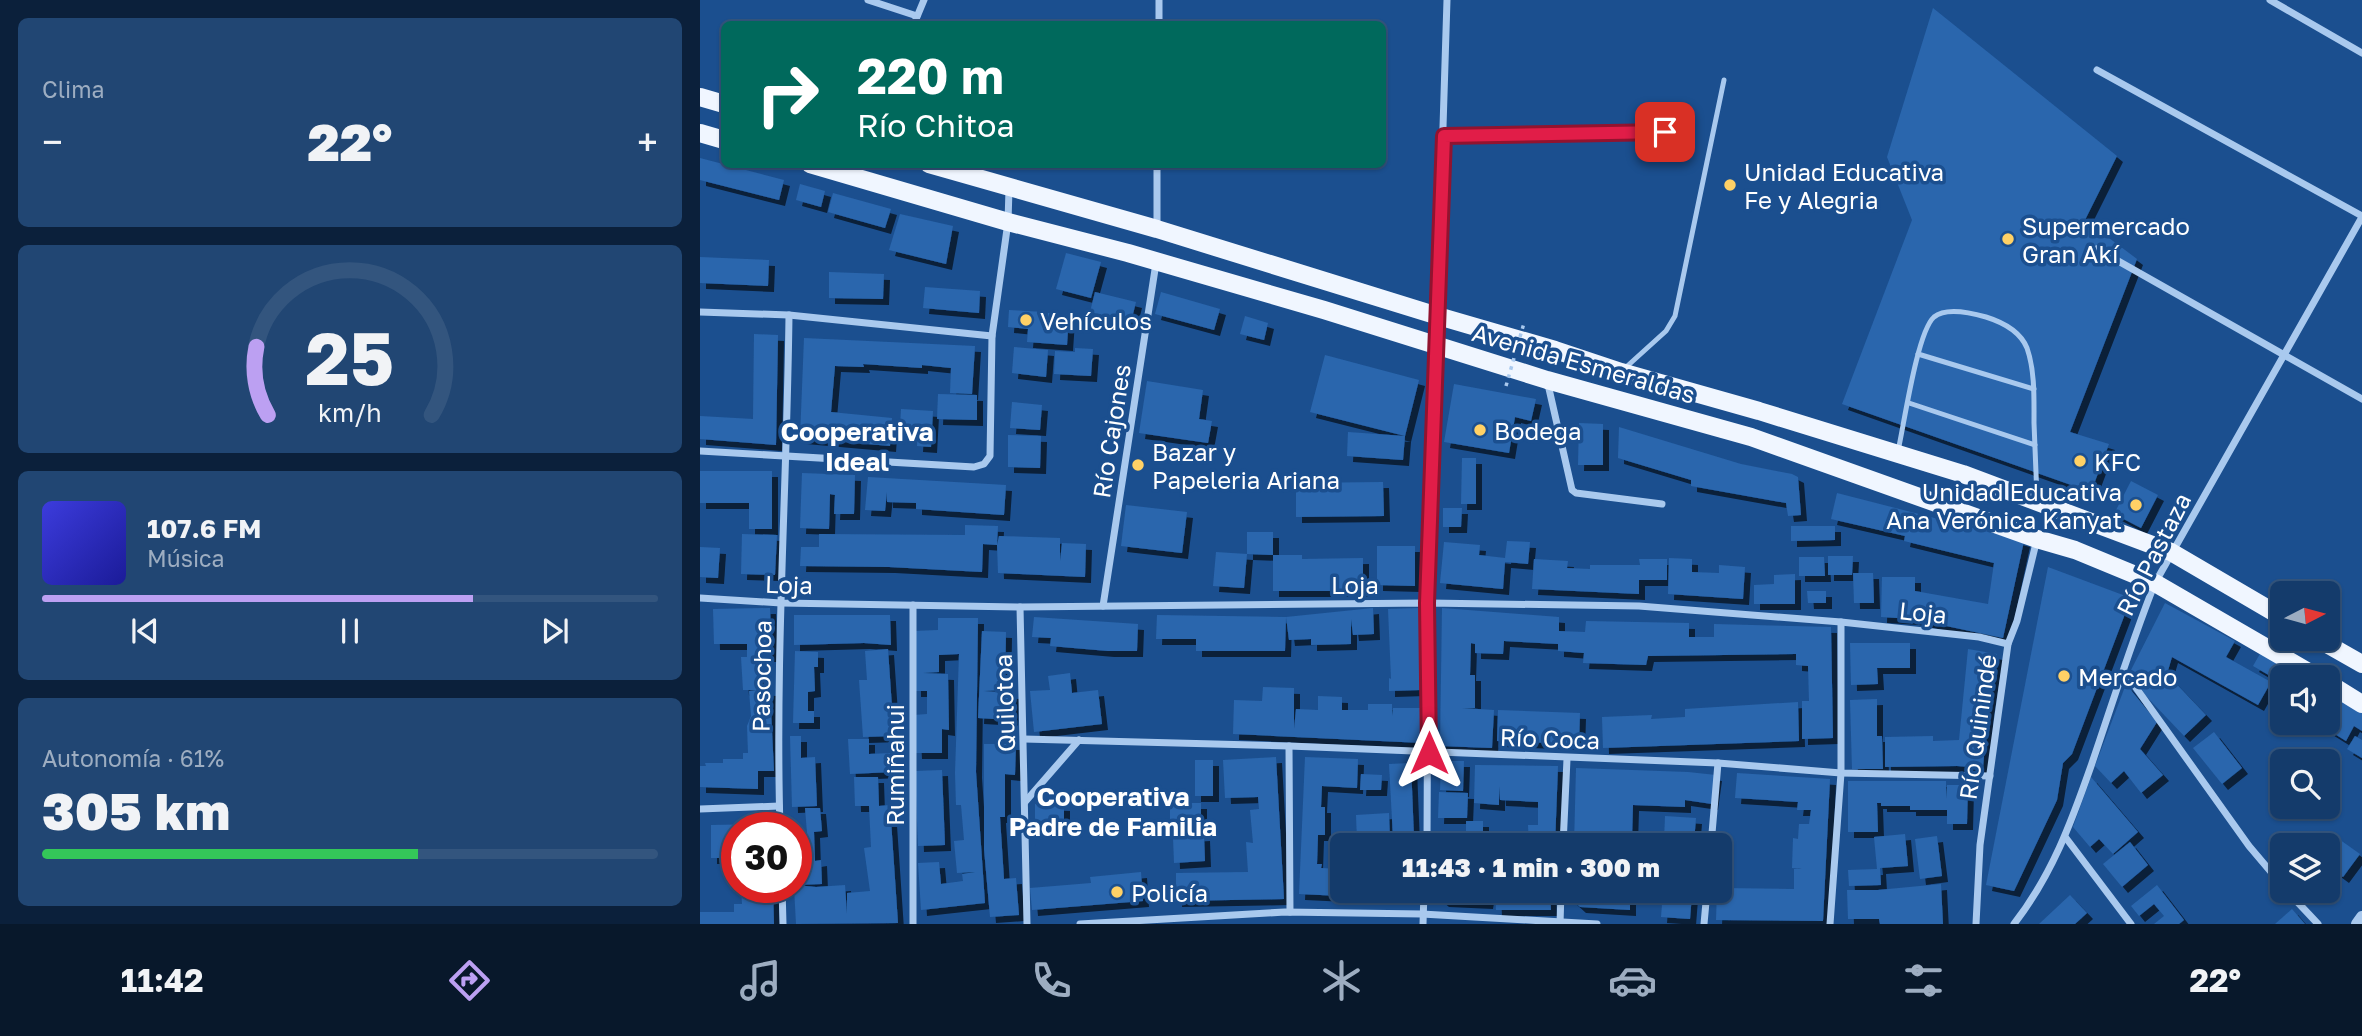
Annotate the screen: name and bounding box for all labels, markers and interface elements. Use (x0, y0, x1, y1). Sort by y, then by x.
text: 220 m (857, 46, 1004, 105)
icon: right (742, 49, 833, 140)
text: Clima (42, 75, 105, 103)
pin (1635, 102, 1695, 162)
text: Río Chitoa (857, 106, 1015, 144)
text: 22° (308, 110, 392, 172)
icon: arrive (1646, 113, 1684, 151)
text: − (42, 119, 63, 164)
text: + (637, 119, 658, 164)
place label: Unidad Educativa Fe y Alegria (1744, 157, 1944, 214)
marker: Unidad Educativa Fe y Alegria (1722, 177, 1738, 193)
place label: Supermercado Gran Akí (2022, 211, 2190, 268)
marker: Supermercado Gran Akí (2000, 231, 2016, 247)
place label: Vehículos (1040, 306, 1152, 335)
marker: Vehículos (1018, 312, 1034, 328)
text: 25 (306, 314, 394, 401)
street label: Avenida Esmeraldas (1469, 317, 1699, 409)
street label: Río Cajones (1086, 362, 1136, 500)
text: km/h (318, 397, 382, 428)
district label: Cooperativa Ideal (780, 416, 934, 477)
place label: Bodega (1494, 416, 1581, 445)
marker: Bodega (1472, 422, 1488, 438)
place label: Bazar y Papeleria Ariana (1152, 437, 1340, 494)
place label: KFC (2094, 447, 2141, 476)
marker: KFC (2072, 453, 2088, 469)
marker: Bazar y Papeleria Ariana (1130, 457, 1146, 473)
place label: Unidad Educativa Ana Verónica Kanyat (1886, 477, 2122, 534)
street label: Río Pastaza (2110, 488, 2196, 620)
marker: Unidad Educativa Ana Verónica Kanyat (2128, 497, 2144, 513)
text: 107.6 FM (147, 513, 261, 544)
text: Música (147, 544, 225, 572)
street label: Loja (765, 569, 813, 599)
street label: Loja (1331, 570, 1379, 599)
north arrow (2270, 581, 2340, 651)
map controls (2270, 581, 2340, 903)
street label: Loja (1898, 595, 1948, 629)
icon: previous (126, 612, 164, 650)
icon: pause (331, 612, 369, 650)
icon: next (536, 612, 574, 650)
street label: Pasochoa (746, 620, 776, 732)
street label: Río Quinindé (1952, 652, 2002, 802)
street label: Quilotoa (988, 653, 1020, 753)
place label: Mercado (2078, 662, 2177, 691)
button: sound (2270, 665, 2340, 735)
marker: Mercado (2056, 668, 2072, 684)
street label: Rumiñahui (880, 704, 909, 826)
position arrow (1392, 716, 1466, 790)
street label: Río Coca (1499, 722, 1601, 754)
text: Autonomía · 61% (42, 744, 224, 772)
button: search (2270, 749, 2340, 819)
text: 305 km (42, 779, 230, 841)
district label: Cooperativa Padre de Familia (1009, 781, 1217, 842)
speed limit sign: 30 (721, 812, 812, 903)
button: layers (2270, 833, 2340, 903)
text: 11:43 · 1 min · 300 m (1402, 852, 1660, 883)
place label: Policía (1131, 878, 1208, 907)
marker: Policía (1109, 884, 1125, 900)
icon: directions (445, 956, 494, 1005)
icon: music (736, 956, 785, 1005)
icon: phone (1027, 956, 1076, 1005)
icon: climate (1317, 956, 1366, 1005)
icon: car (1608, 956, 1657, 1005)
icon: filters (1899, 956, 1948, 1005)
text: 11:42 (121, 961, 204, 999)
text: 22° (2190, 961, 2241, 999)

